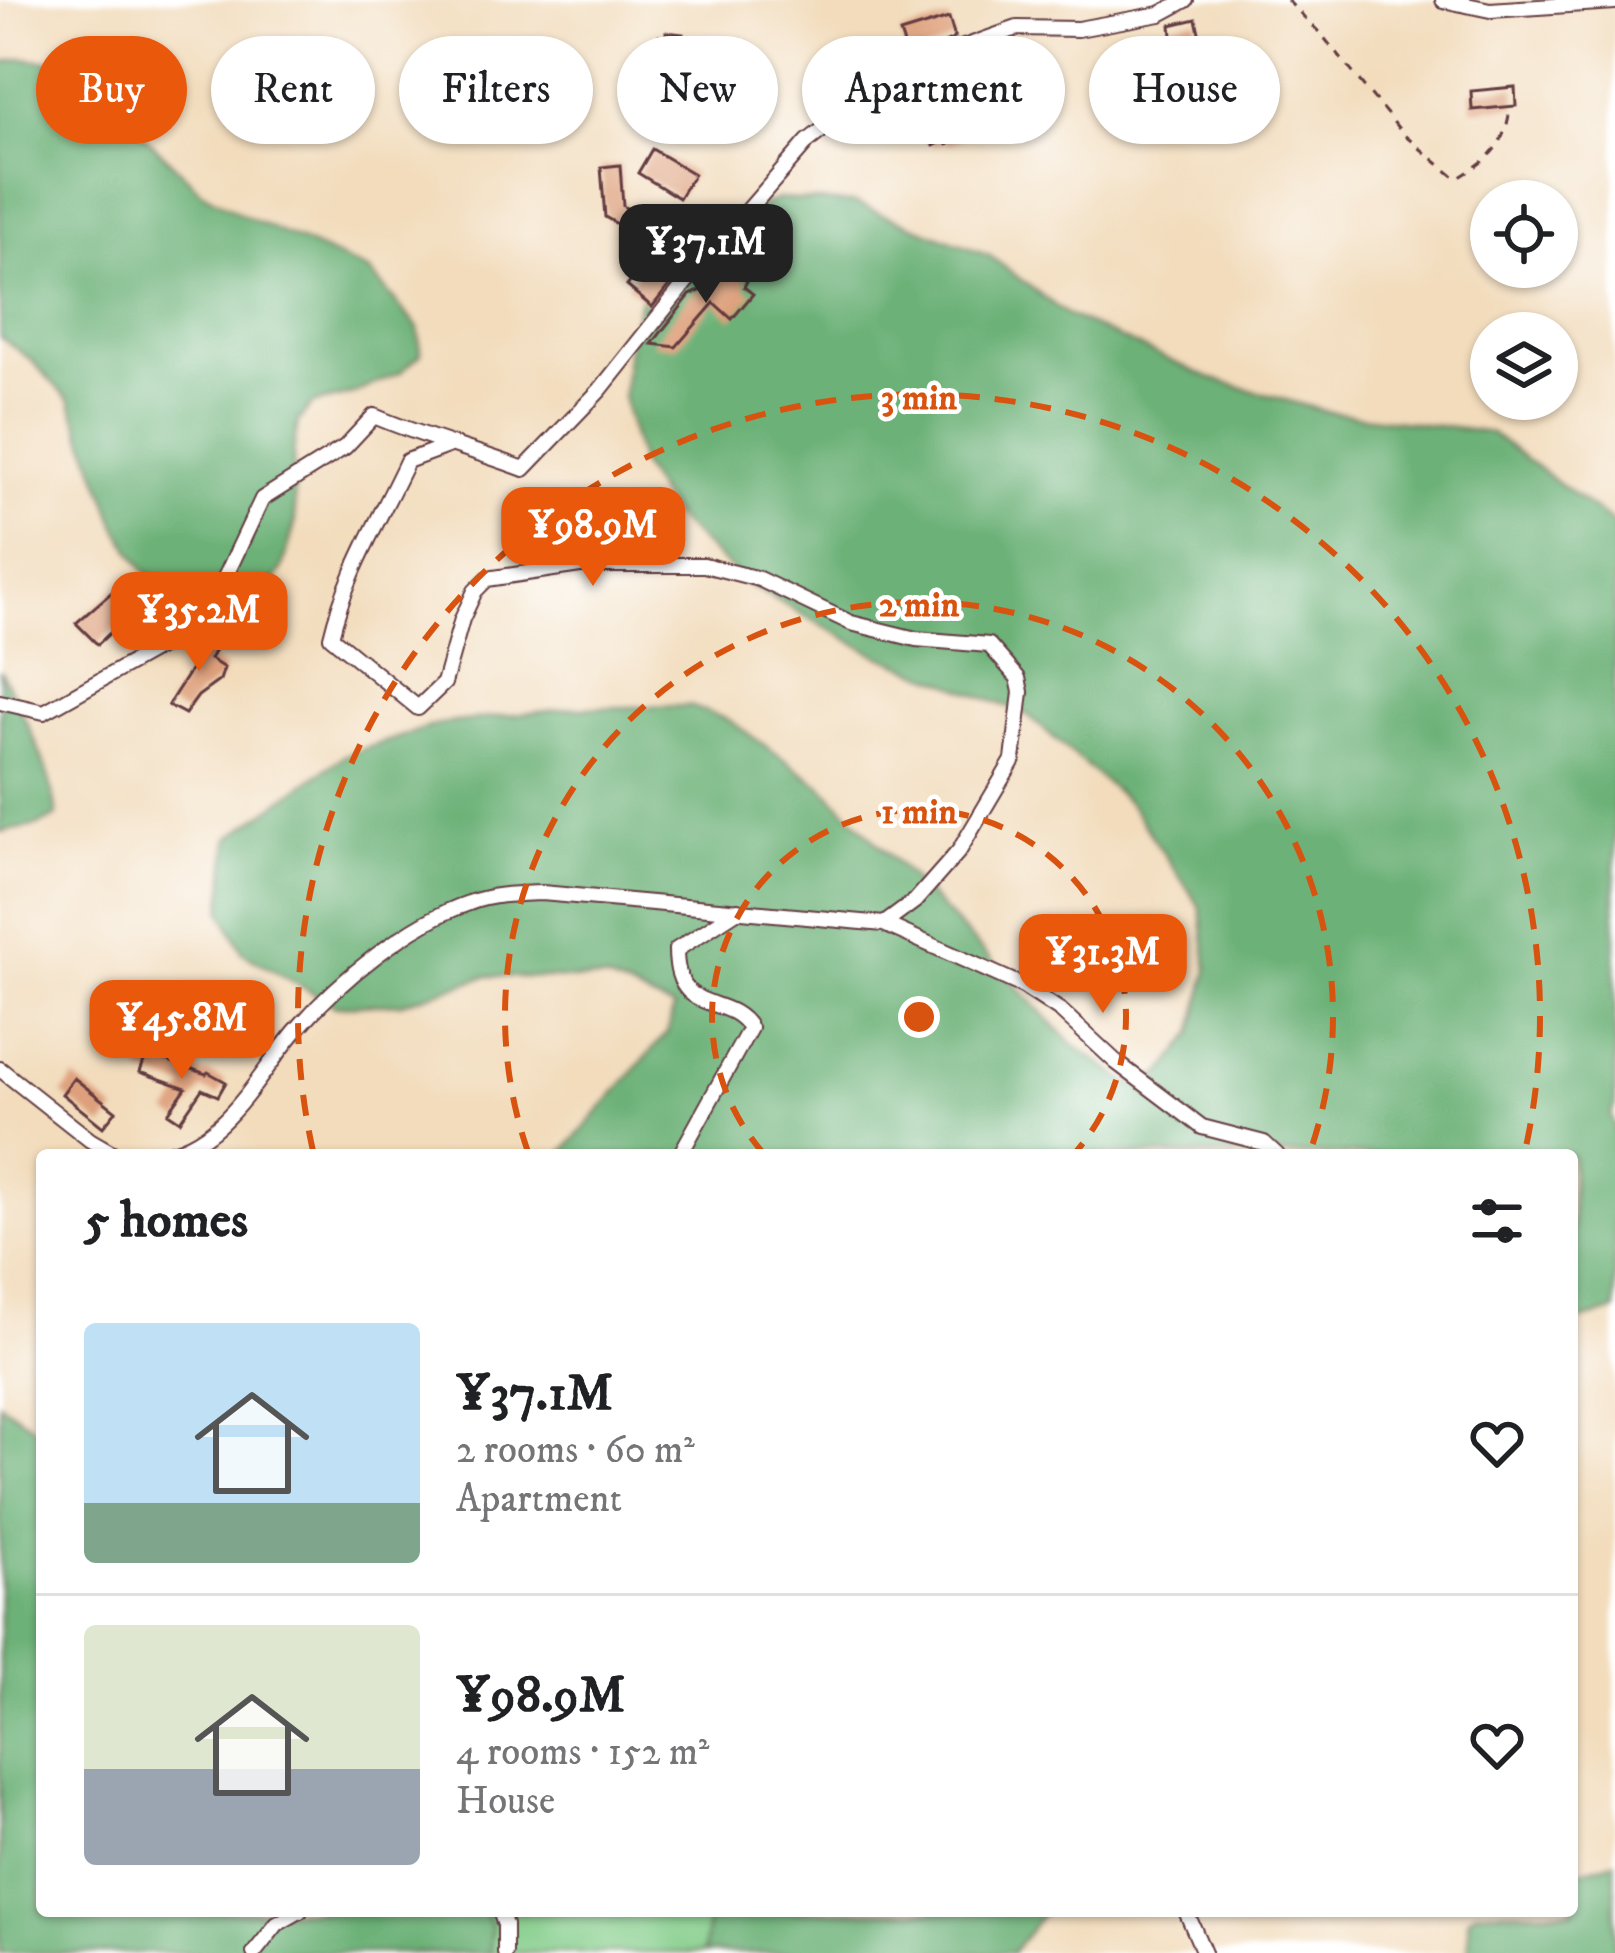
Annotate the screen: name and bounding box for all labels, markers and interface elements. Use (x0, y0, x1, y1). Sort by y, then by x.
chip: Buy (36, 36, 187, 144)
chip: Rent (211, 36, 375, 144)
chip: Filters (399, 36, 593, 144)
chip: New (617, 36, 778, 144)
chip: Apartment (802, 36, 1065, 144)
chip: House (1089, 36, 1280, 144)
map controls (1470, 180, 1578, 420)
button: locate (1470, 180, 1578, 288)
pin: ¥37.1M (608, 204, 804, 306)
text: ¥37.1M (646, 218, 766, 267)
button: layers (1470, 312, 1578, 420)
text: 3 min (881, 376, 957, 421)
pin: ¥98.9M (495, 487, 691, 589)
text: ¥98.9M (528, 501, 658, 550)
pin: ¥35.2M (101, 572, 297, 674)
text: 2 min (879, 583, 959, 628)
text: ¥35.2M (138, 586, 260, 635)
text: 1 min (881, 790, 957, 835)
pin: ¥31.3M (1005, 914, 1201, 1016)
text: ¥31.3M (1046, 928, 1160, 977)
pin: ¥45.8M (84, 980, 280, 1082)
text: ¥45.8M (117, 994, 247, 1043)
centre of rings (898, 996, 940, 1038)
icon: filters (1464, 1188, 1530, 1254)
text: 5 homes (84, 1189, 248, 1253)
text: ¥37.1M (456, 1362, 613, 1426)
icon: home (180, 1371, 324, 1515)
icon: heart (1464, 1410, 1530, 1476)
text: 2 rooms · 60 m² (456, 1426, 695, 1475)
text: Apartment (456, 1475, 622, 1524)
text: ¥98.9M (456, 1664, 625, 1728)
icon: home (180, 1673, 324, 1817)
icon: heart (1464, 1712, 1530, 1778)
text: 4 rooms · 152 m² (456, 1728, 709, 1777)
text: House (456, 1777, 555, 1826)

